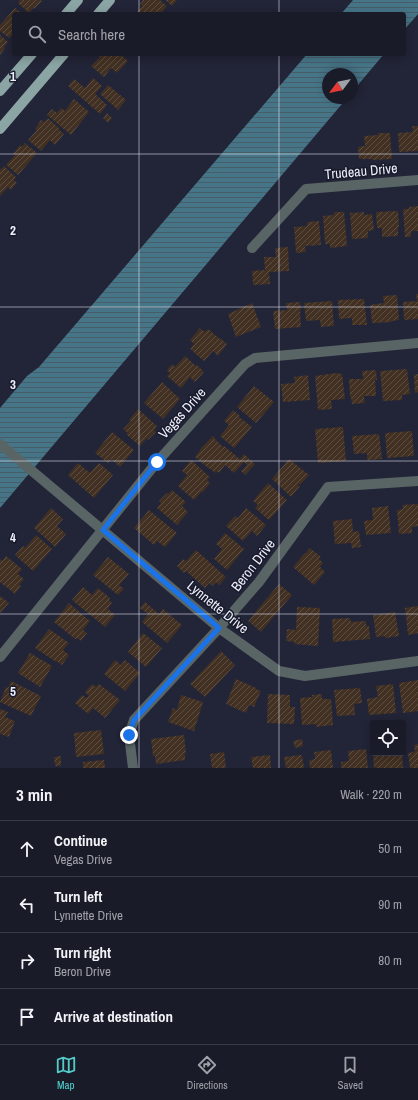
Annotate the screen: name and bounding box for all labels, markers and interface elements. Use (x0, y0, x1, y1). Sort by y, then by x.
search box (12, 12, 406, 56)
icon: search (26, 23, 48, 45)
text: Search here (58, 24, 125, 45)
text: 1 (10, 68, 16, 85)
north arrow (322, 68, 358, 104)
street label: Trudeau Drive (324, 159, 398, 183)
text: 2 (10, 222, 16, 239)
text: 3 (10, 376, 16, 393)
street label: Vegas Drive (154, 384, 210, 442)
route start (148, 453, 166, 471)
text: 4 (10, 529, 16, 546)
street label: Beron Drive (227, 535, 279, 595)
street label: Lynnette Drive (183, 577, 253, 637)
text: 5 (10, 683, 16, 700)
map controls (370, 720, 406, 756)
button: locate (370, 720, 406, 756)
route end (120, 726, 138, 744)
text: 3 min (16, 783, 52, 806)
text: Walk · 220 m (340, 786, 402, 803)
text: Continue (54, 830, 107, 851)
icon: ahead (16, 838, 38, 860)
text: 50 m (378, 840, 402, 857)
text: Vegas Drive (54, 851, 112, 868)
text: Turn left (54, 886, 102, 907)
icon: left (16, 894, 38, 916)
text: 90 m (378, 896, 402, 913)
text: Lynnette Drive (54, 907, 123, 924)
text: Turn right (54, 942, 111, 963)
icon: right (16, 950, 38, 972)
text: 80 m (378, 952, 402, 969)
text: Beron Drive (54, 963, 111, 980)
icon: arrive (16, 1006, 38, 1028)
text: Arrive at destination (54, 1006, 173, 1027)
tab: Map (55, 1054, 77, 1092)
tab: Directions (187, 1054, 228, 1092)
tab: Saved (338, 1054, 363, 1092)

